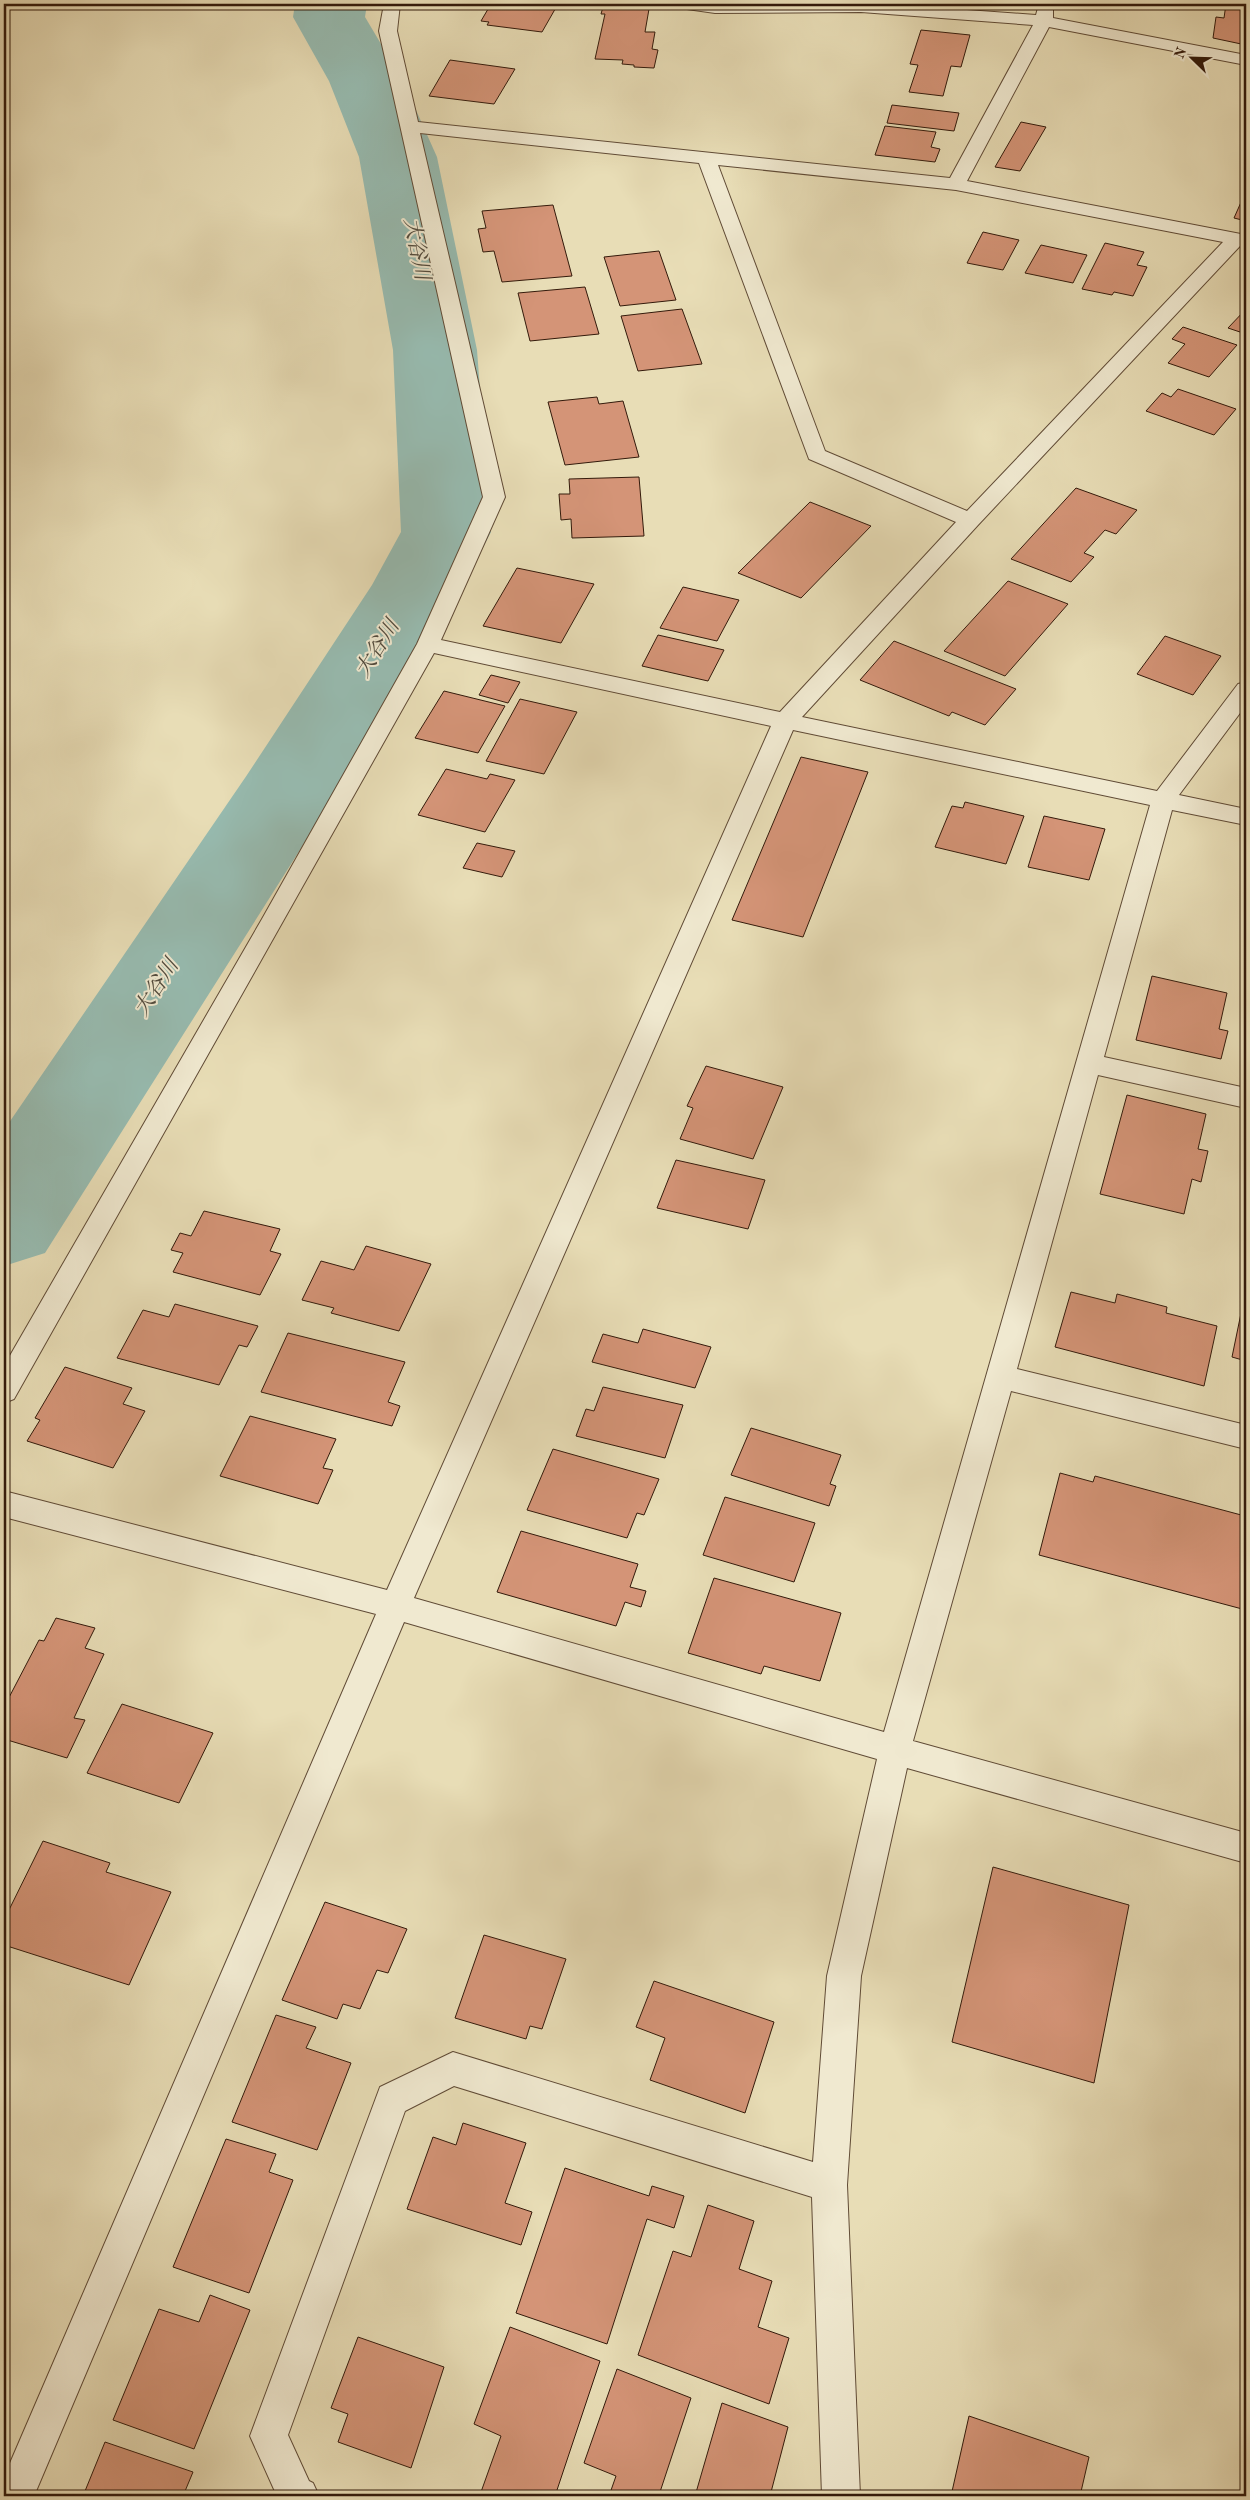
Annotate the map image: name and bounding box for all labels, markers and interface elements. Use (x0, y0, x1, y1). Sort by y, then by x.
north arrow (1168, 32, 1218, 82)
text: N (1172, 45, 1190, 61)
water label: 大谷川 (400, 216, 435, 284)
water label: 大谷川 (351, 614, 405, 681)
water label: 大谷川 (129, 953, 184, 1020)

